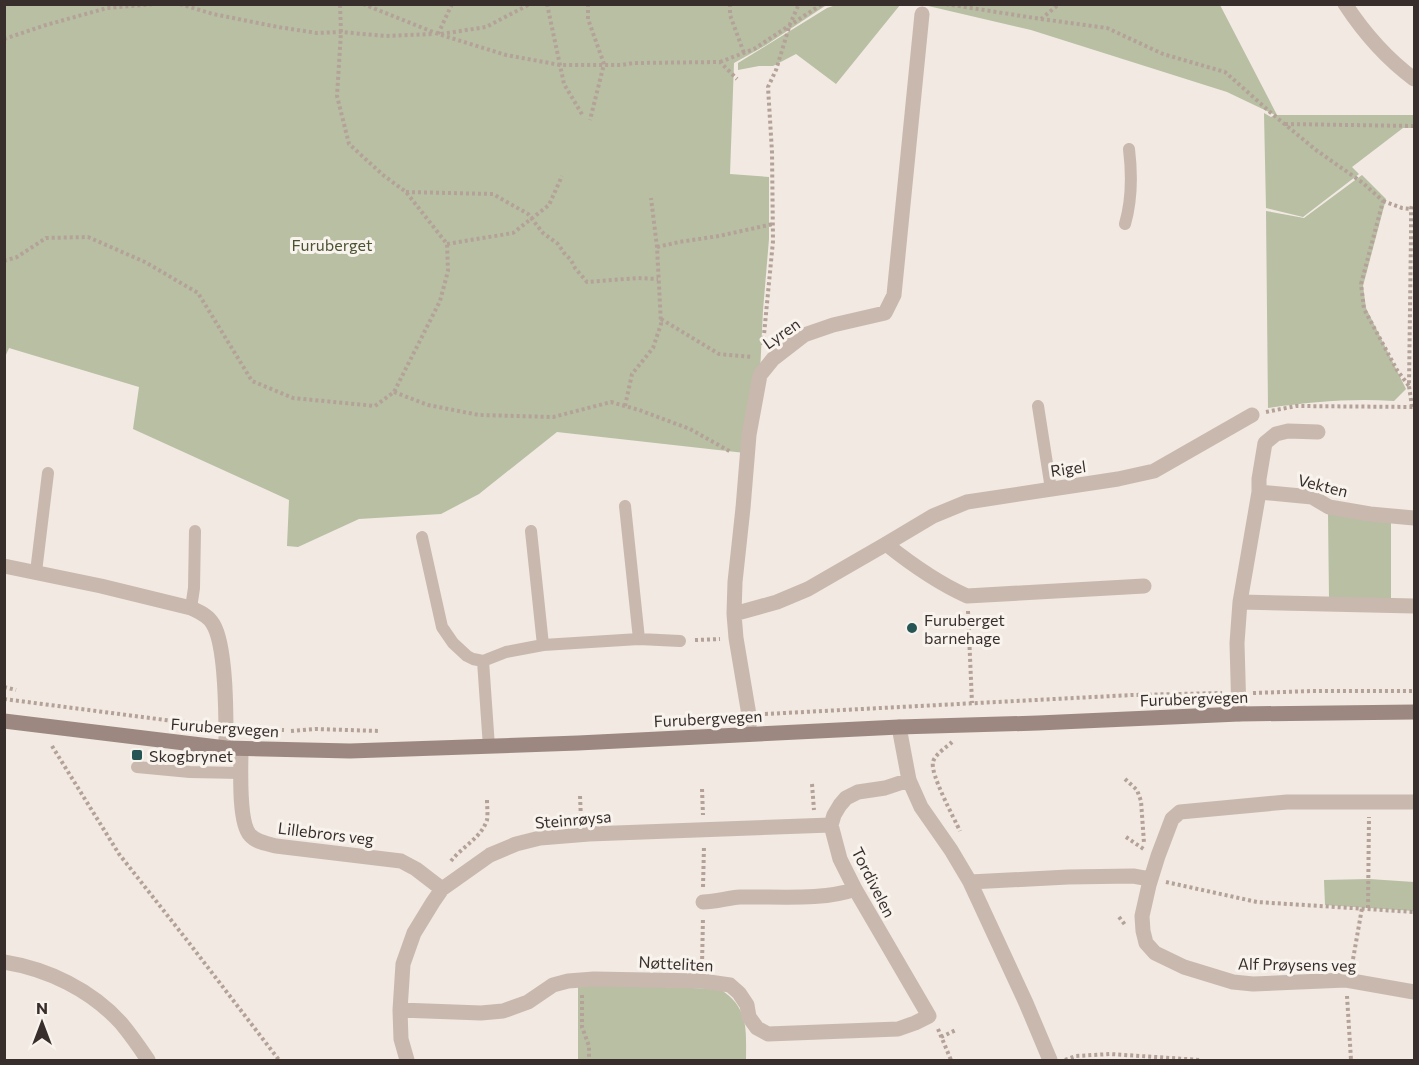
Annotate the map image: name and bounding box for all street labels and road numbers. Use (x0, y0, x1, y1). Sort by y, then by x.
street label: Lyren (759, 314, 803, 352)
street label: Rigel (1049, 456, 1087, 480)
street label: Vekten (1296, 470, 1350, 500)
street label: Furubergvegen (1139, 687, 1249, 709)
street label: Furubergvegen (653, 706, 763, 730)
street label: Furubergvegen (170, 714, 280, 740)
street label: Steinrøysa (534, 806, 612, 832)
street label: Lillebrors veg (277, 818, 375, 848)
street label: Tordivelen (848, 844, 900, 920)
street label: Nøtteliten (638, 952, 714, 974)
street label: Alf Prøysens veg (1238, 953, 1357, 975)

